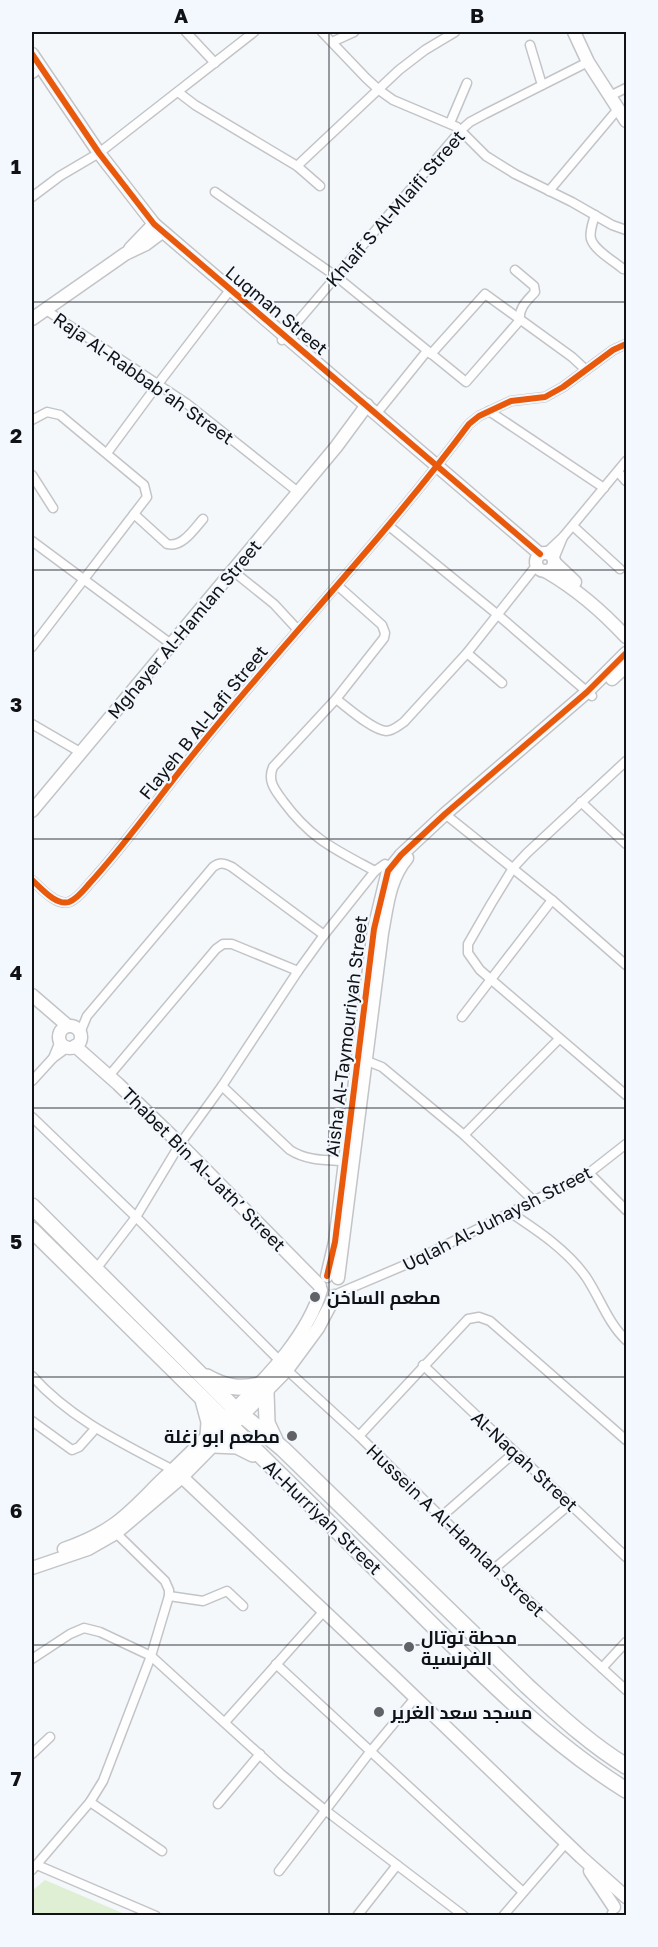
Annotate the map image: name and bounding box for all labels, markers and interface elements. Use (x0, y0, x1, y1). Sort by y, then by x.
text: A (174, 3, 188, 27)
text: B (470, 3, 484, 27)
street label: Khlaif S Al-Mlaifi Street (321, 125, 469, 291)
text: 1 (11, 154, 21, 178)
street label: Luqman Street (221, 261, 333, 359)
street label: Raja Al-Rabbab‘ah Street (50, 307, 238, 449)
text: 2 (10, 423, 22, 447)
street label: Mghayer Al-Hamlan Street (103, 535, 265, 723)
street label: Flayeh B Al-Lafi Street (134, 640, 272, 804)
text: 3 (10, 692, 22, 716)
street label: Aisha Al-Taymouriyah Street (320, 914, 372, 1158)
text: 4 (10, 960, 22, 984)
street label: Thabet Bin Al-Jath’ Street (117, 1082, 291, 1256)
street label: Uqlah Al-Juhaysh Street (399, 1161, 595, 1275)
text: 5 (10, 1229, 22, 1253)
place label: مطعم الساخن (327, 1286, 441, 1310)
marker: مطعم الساخن (308, 1290, 322, 1304)
street label: Al-Naqah Street (467, 1406, 583, 1516)
place label: مطعم ابو زغلة (164, 1425, 280, 1449)
marker: مطعم ابو زغلة (285, 1429, 299, 1443)
street label: Hussein A Al-Hamlan Street (362, 1439, 550, 1621)
street label: Al-Hurriyah Street (259, 1455, 387, 1579)
text: 6 (10, 1498, 22, 1522)
place label: محطة توتال الفرنسية (421, 1626, 517, 1670)
marker: محطة توتال الفرنسية (402, 1640, 416, 1654)
place label: مسجد سعد الغرير (390, 1701, 532, 1724)
marker: مسجد سعد الغرير (372, 1705, 386, 1719)
text: 7 (11, 1766, 22, 1790)

